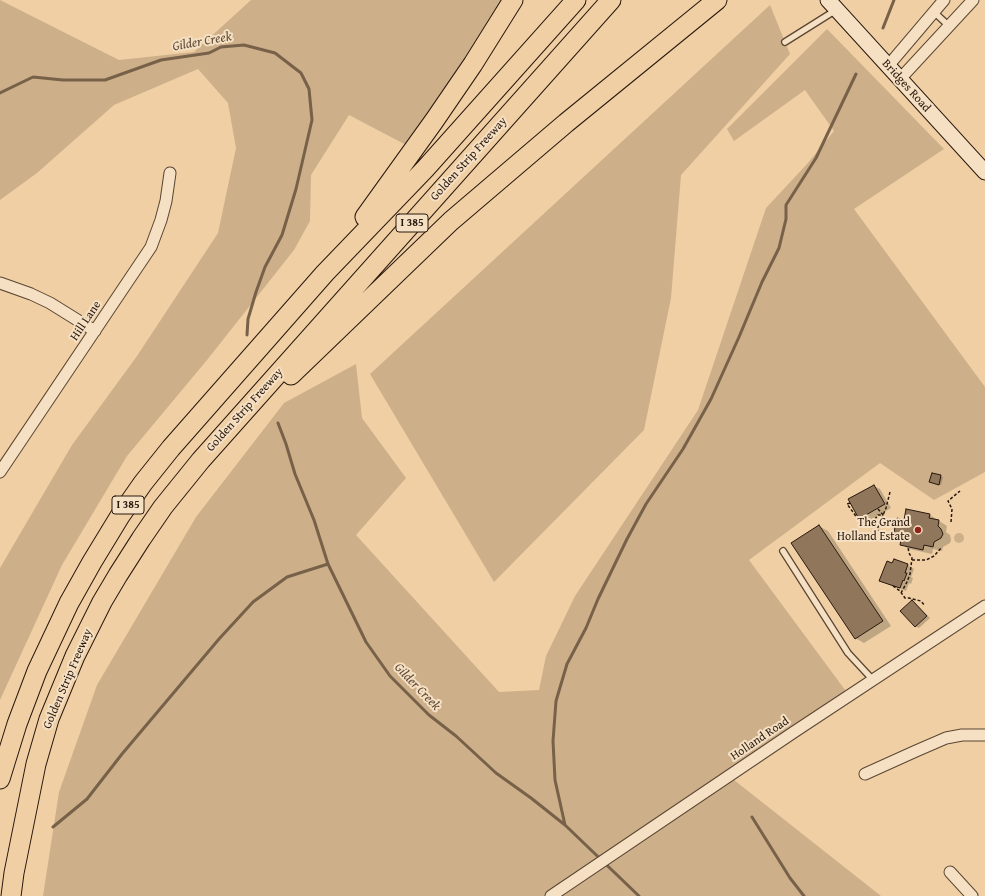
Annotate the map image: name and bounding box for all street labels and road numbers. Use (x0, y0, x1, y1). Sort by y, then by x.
street label: Bridges Road (879, 57, 933, 115)
street label: Golden Strip Freeway (428, 114, 510, 204)
road number: I 385 (396, 214, 428, 232)
street label: Hill Lane (68, 298, 104, 344)
street label: Golden Strip Freeway (204, 365, 286, 455)
road number: I 385 (112, 496, 144, 514)
street label: Golden Strip Freeway (40, 627, 96, 731)
street label: Holland Road (728, 714, 792, 764)

